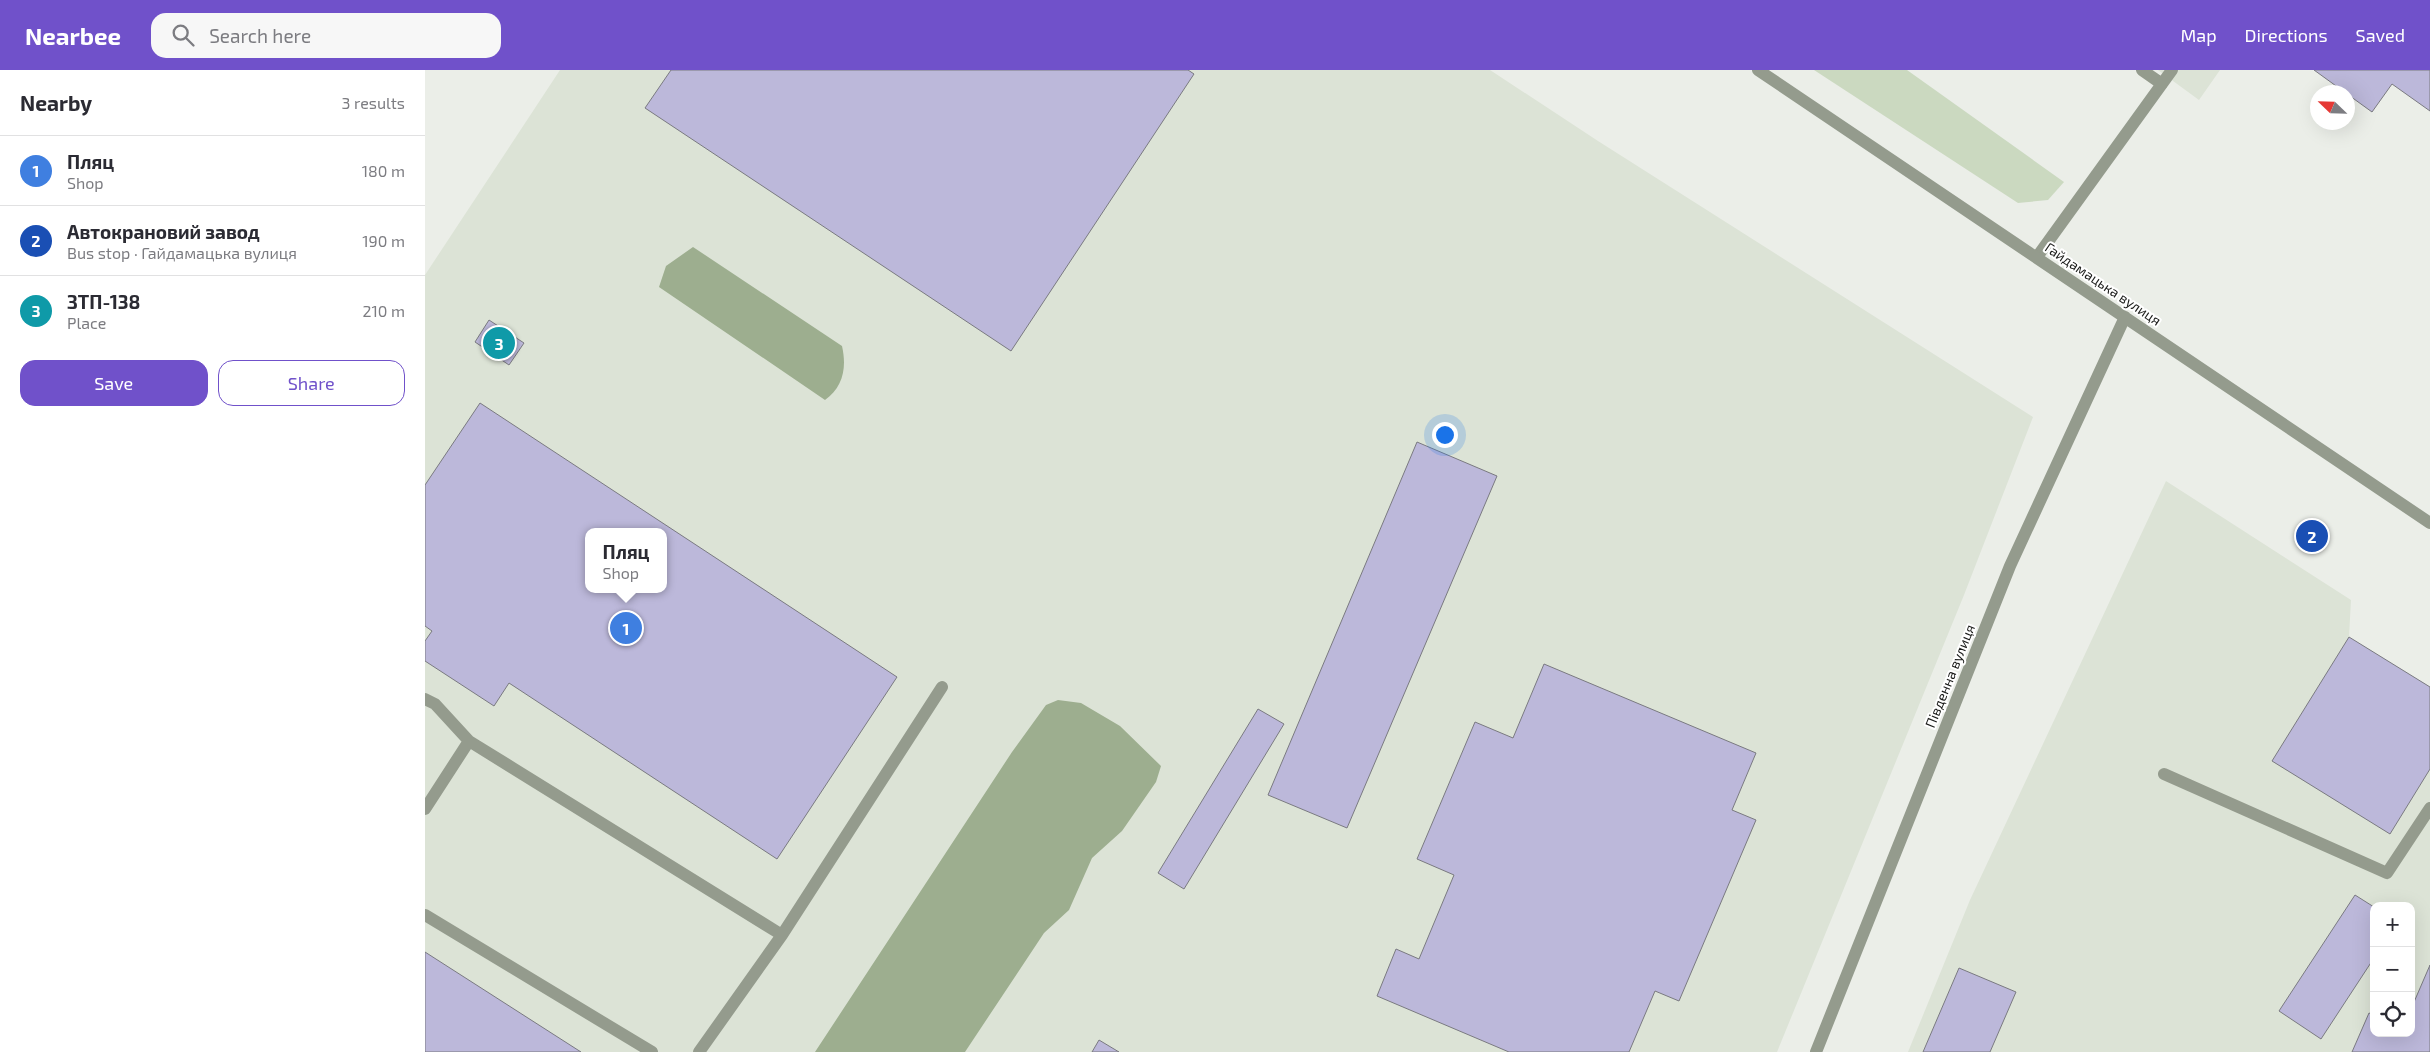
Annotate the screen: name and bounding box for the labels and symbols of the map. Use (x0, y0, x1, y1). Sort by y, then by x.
north arrow (2310, 85, 2355, 130)
street label: Гайдамацька вулиця (2042, 238, 2165, 329)
pin: 3 (483, 324, 515, 362)
your location (1432, 422, 1458, 448)
pin: 2 (2296, 517, 2328, 555)
pin: 1 (610, 609, 642, 647)
street label: Південна вулиця (1921, 622, 1978, 730)

